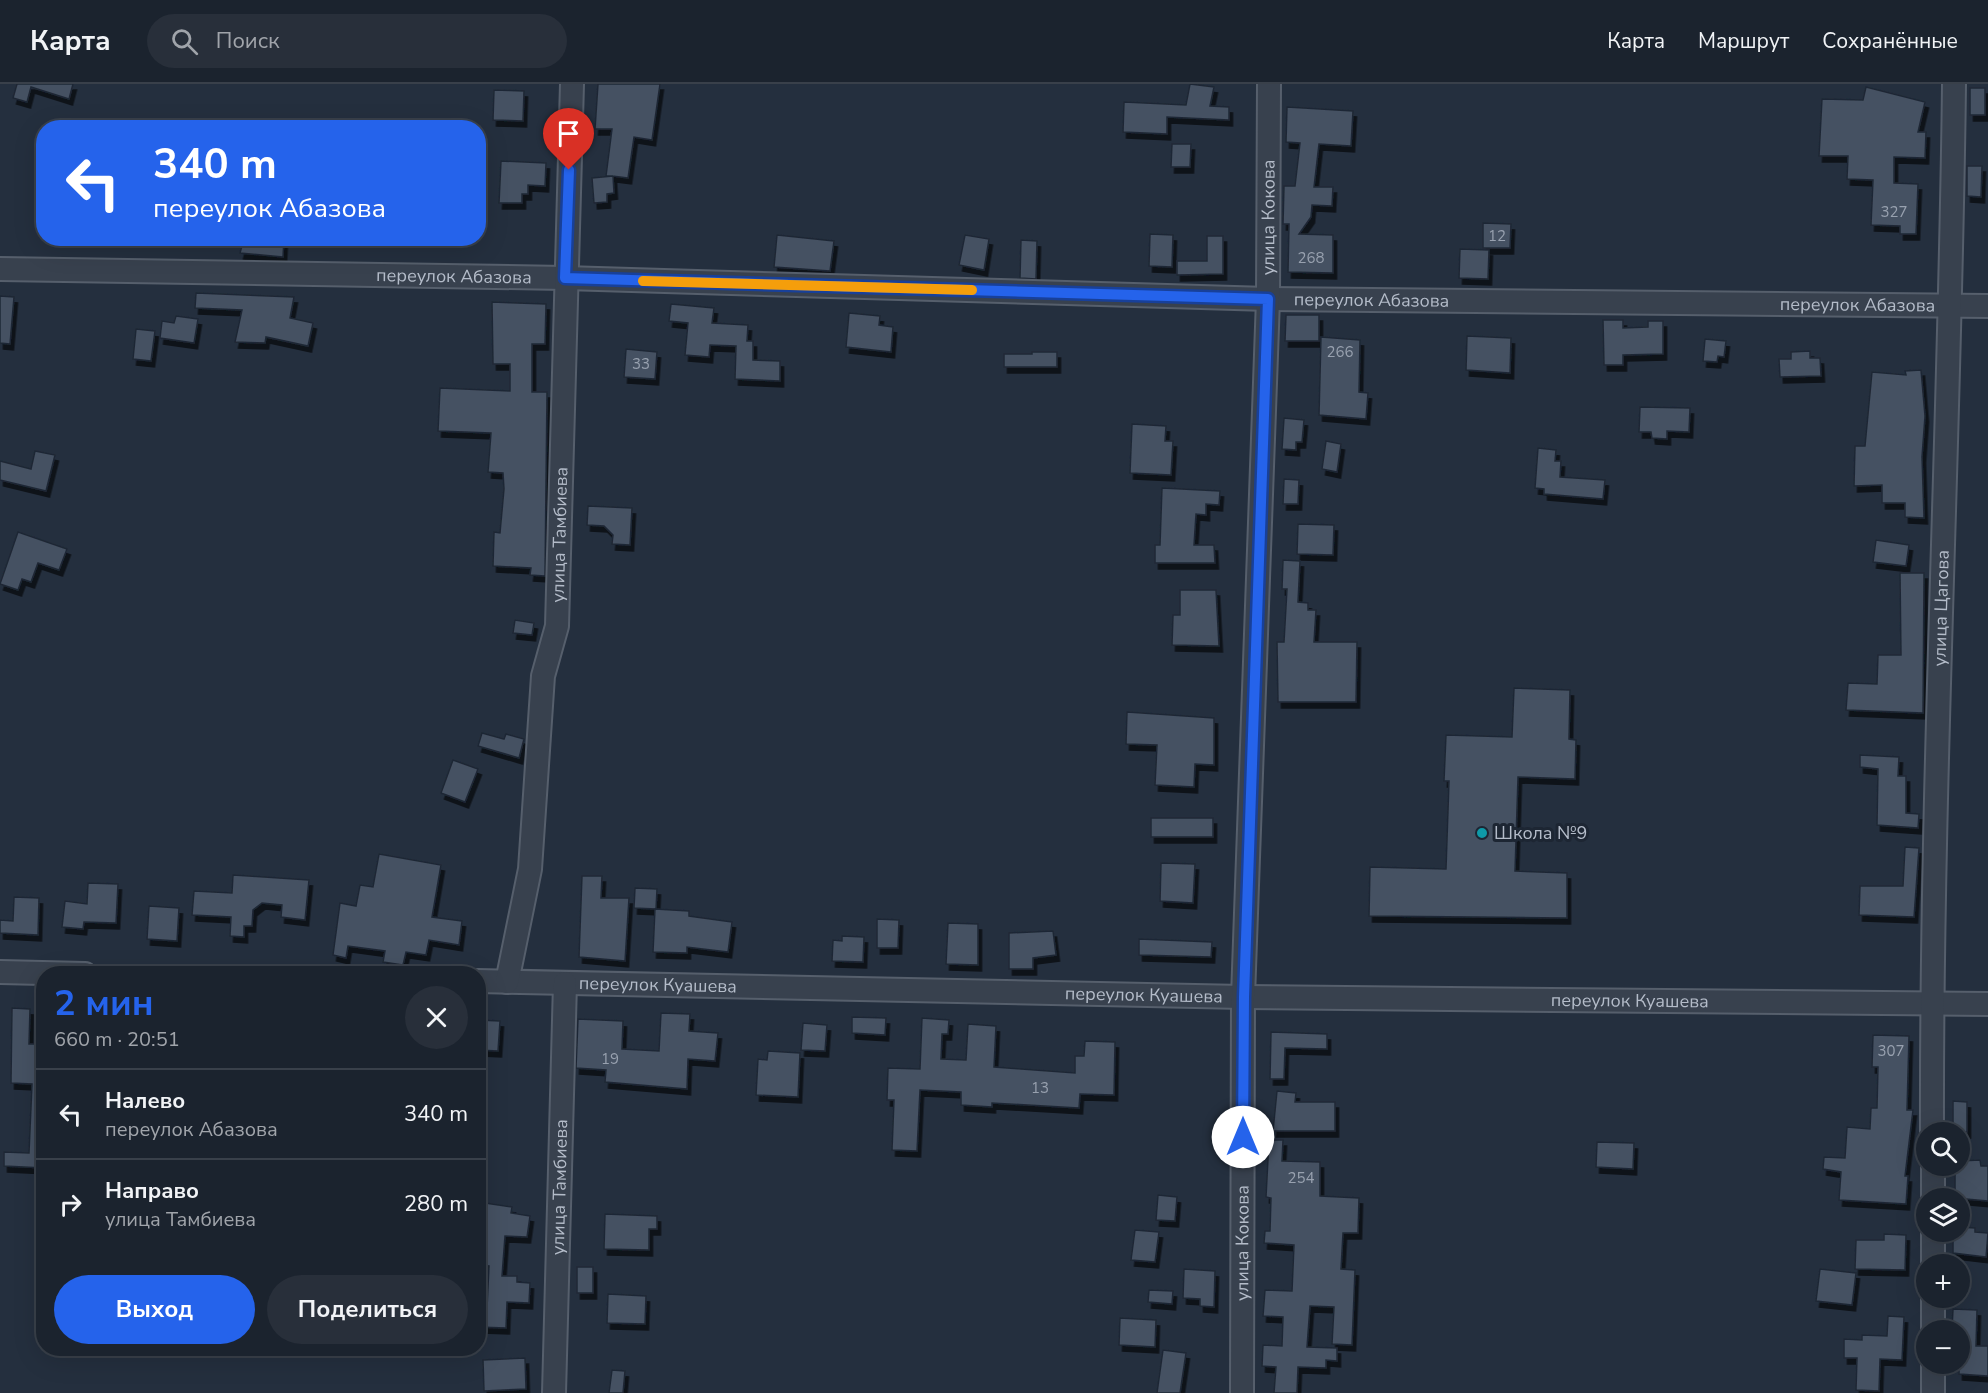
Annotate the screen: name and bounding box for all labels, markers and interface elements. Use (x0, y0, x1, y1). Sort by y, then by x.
search box (147, 14, 567, 68)
text: Карта (30, 22, 111, 60)
icon: search (168, 25, 201, 58)
text: Поиск (216, 26, 280, 56)
text: Карта (1607, 27, 1665, 55)
text: Маршрут (1698, 27, 1789, 55)
text: Сохранённые (1822, 27, 1958, 55)
pin (543, 108, 594, 170)
icon: arrive (552, 117, 585, 150)
text: 340 m (153, 136, 277, 193)
icon: left (54, 144, 132, 222)
street label: улица Кокова (1256, 160, 1281, 275)
text: переулок Абазова (153, 190, 386, 227)
house number: 327 (1880, 202, 1908, 222)
house number: 12 (1488, 226, 1506, 246)
house number: 268 (1297, 248, 1325, 268)
street label: переулок Абазова (376, 263, 532, 289)
street label: переулок Абазова (1294, 287, 1450, 313)
street label: переулок Абазова (1780, 292, 1935, 317)
house number: 266 (1326, 342, 1354, 362)
house number: 33 (632, 354, 650, 374)
street label: улица Тамбиева (546, 466, 573, 603)
street label: улица Цагова (1927, 550, 1955, 667)
place label: Школа №9 (1494, 821, 1587, 845)
marker: Школа №9 (1475, 826, 1489, 840)
street label: переулок Куашева (579, 971, 737, 998)
text: 2 мин (54, 979, 154, 1028)
street label: переулок Куашева (1065, 981, 1223, 1009)
button: close (405, 986, 468, 1049)
street label: переулок Куашева (1551, 988, 1709, 1013)
text: 660 m · 20:51 (54, 1026, 180, 1053)
house number: 307 (1877, 1041, 1905, 1061)
house number: 19 (601, 1049, 619, 1069)
house number: 13 (1031, 1078, 1049, 1098)
text: Налево (105, 1086, 185, 1116)
icon: left (54, 1098, 87, 1131)
text: 340 m (404, 1099, 468, 1129)
position arrow (1211, 1105, 1275, 1169)
text: переулок Абазова (105, 1116, 278, 1143)
street label: улица Тамбиева (546, 1119, 573, 1255)
map controls (1916, 1122, 1970, 1374)
button: search (1916, 1122, 1970, 1176)
house number: 254 (1287, 1168, 1315, 1188)
text: Направо (105, 1176, 199, 1206)
street label: улица Кокова (1230, 1185, 1255, 1301)
icon: right (54, 1188, 87, 1221)
button: layers (1916, 1188, 1970, 1242)
text: 280 m (404, 1189, 468, 1219)
text: улица Тамбиева (105, 1206, 256, 1233)
button: + (1916, 1254, 1970, 1308)
button: Выход (54, 1275, 255, 1344)
button: Поделиться (267, 1275, 468, 1344)
button: − (1916, 1320, 1970, 1374)

